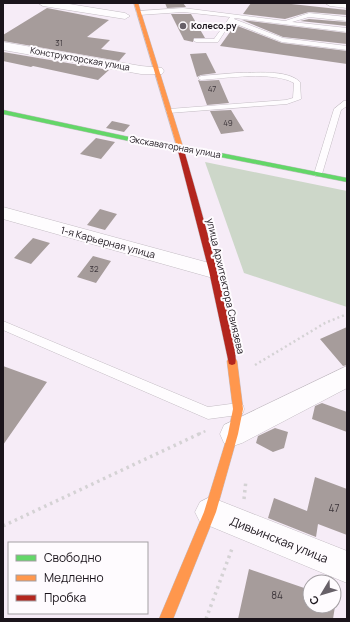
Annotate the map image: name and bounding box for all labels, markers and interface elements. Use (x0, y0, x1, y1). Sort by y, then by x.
place label: Колесо.ру (191, 19, 236, 32)
marker: Колесо.ру (178, 21, 188, 31)
house number: 31 (55, 37, 63, 48)
street label: Конструкторская улица (29, 43, 131, 74)
house number: 47 (208, 83, 216, 94)
house number: 49 (223, 117, 233, 128)
street label: Экскаваторная улица (128, 132, 222, 161)
street label: улица Архитектора Свиязева (204, 217, 248, 355)
street label: 1-я Карьерная улица (59, 223, 157, 261)
house number: 32 (90, 263, 99, 274)
house number: 47 (329, 501, 339, 515)
street label: Дивьинская улица (228, 512, 331, 567)
legend (8, 542, 148, 614)
text: Свободно (44, 549, 102, 566)
text: Медленно (44, 569, 104, 586)
north arrow (302, 574, 342, 614)
house number: 84 (271, 588, 283, 602)
text: Пробка (44, 589, 86, 606)
text: С (305, 593, 322, 608)

